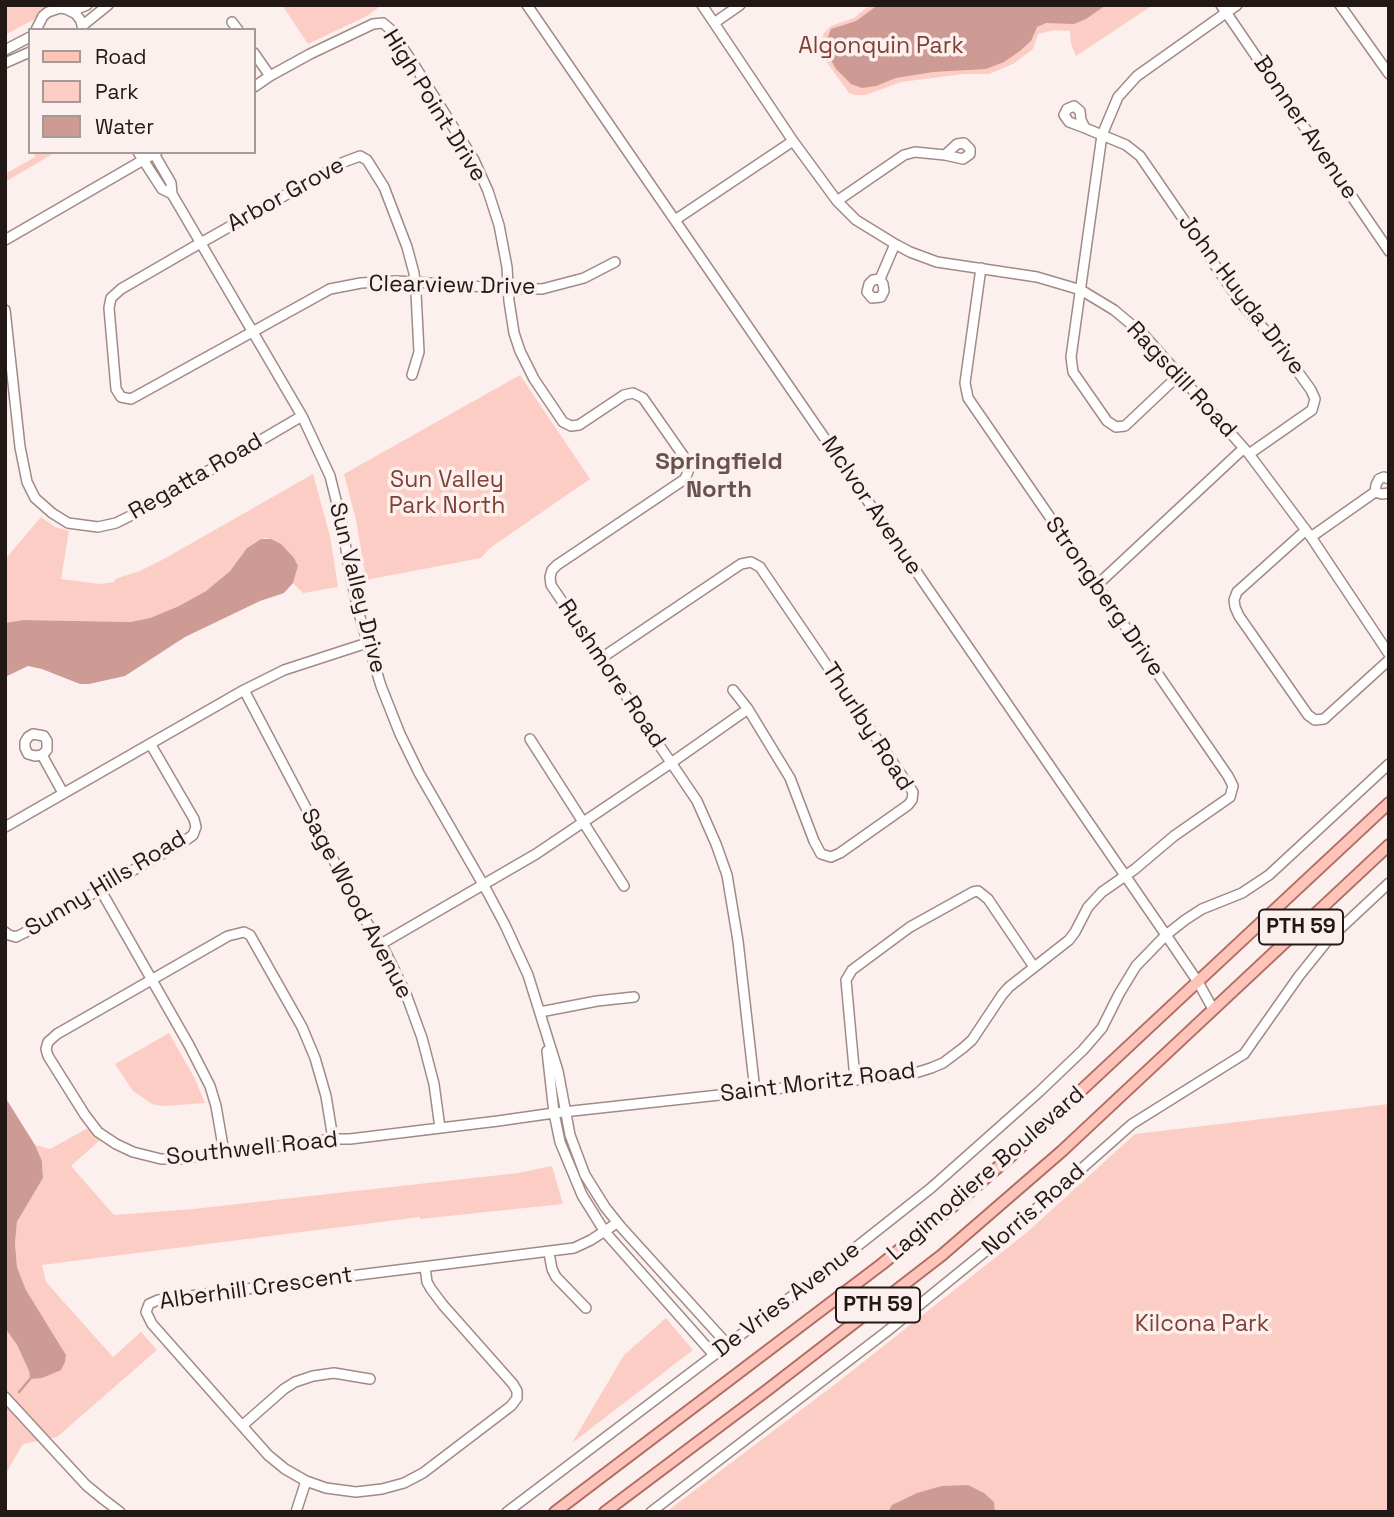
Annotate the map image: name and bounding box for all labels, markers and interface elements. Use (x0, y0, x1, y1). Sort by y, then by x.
street label: High Point Drive (376, 25, 492, 187)
legend (28, 28, 256, 154)
park label: Algonquin Park (798, 33, 964, 61)
text: Road (95, 43, 147, 70)
street label: Bonner Avenue (1247, 51, 1363, 205)
text: Park (95, 78, 139, 105)
text: Water (95, 113, 154, 140)
street label: Arbor Grove (223, 152, 349, 238)
street label: John Huyda Drive (1172, 209, 1310, 381)
street label: Clearview Drive (368, 271, 536, 301)
street label: Ragsdill Road (1120, 316, 1242, 444)
street label: Regatta Road (124, 428, 268, 526)
street label: McIvor Avenue (814, 431, 928, 581)
district label: Springfield North (655, 448, 783, 504)
park label: Sun Valley Park North (389, 467, 505, 521)
street label: Sun Valley Drive (322, 500, 392, 676)
street label: Strongberg Drive (1039, 512, 1169, 682)
street label: Rushmore Road (551, 595, 671, 753)
street label: Thurlby Road (815, 658, 919, 796)
street label: Sage Wood Avenue (294, 804, 418, 1004)
street label: Sunny Hills Road (21, 825, 191, 943)
road number: PTH 59 (1259, 909, 1343, 944)
street label: Saint Moritz Road (719, 1057, 917, 1109)
street label: Lagimodiere Boulevard (882, 1081, 1090, 1267)
street label: Southwell Road (165, 1126, 339, 1172)
street label: Norris Road (977, 1158, 1091, 1262)
street label: De Vries Avenue (708, 1236, 866, 1364)
street label: Alberhill Crescent (158, 1262, 354, 1316)
road number: PTH 59 (836, 1288, 920, 1322)
park label: Kilcona Park (1135, 1311, 1269, 1339)

